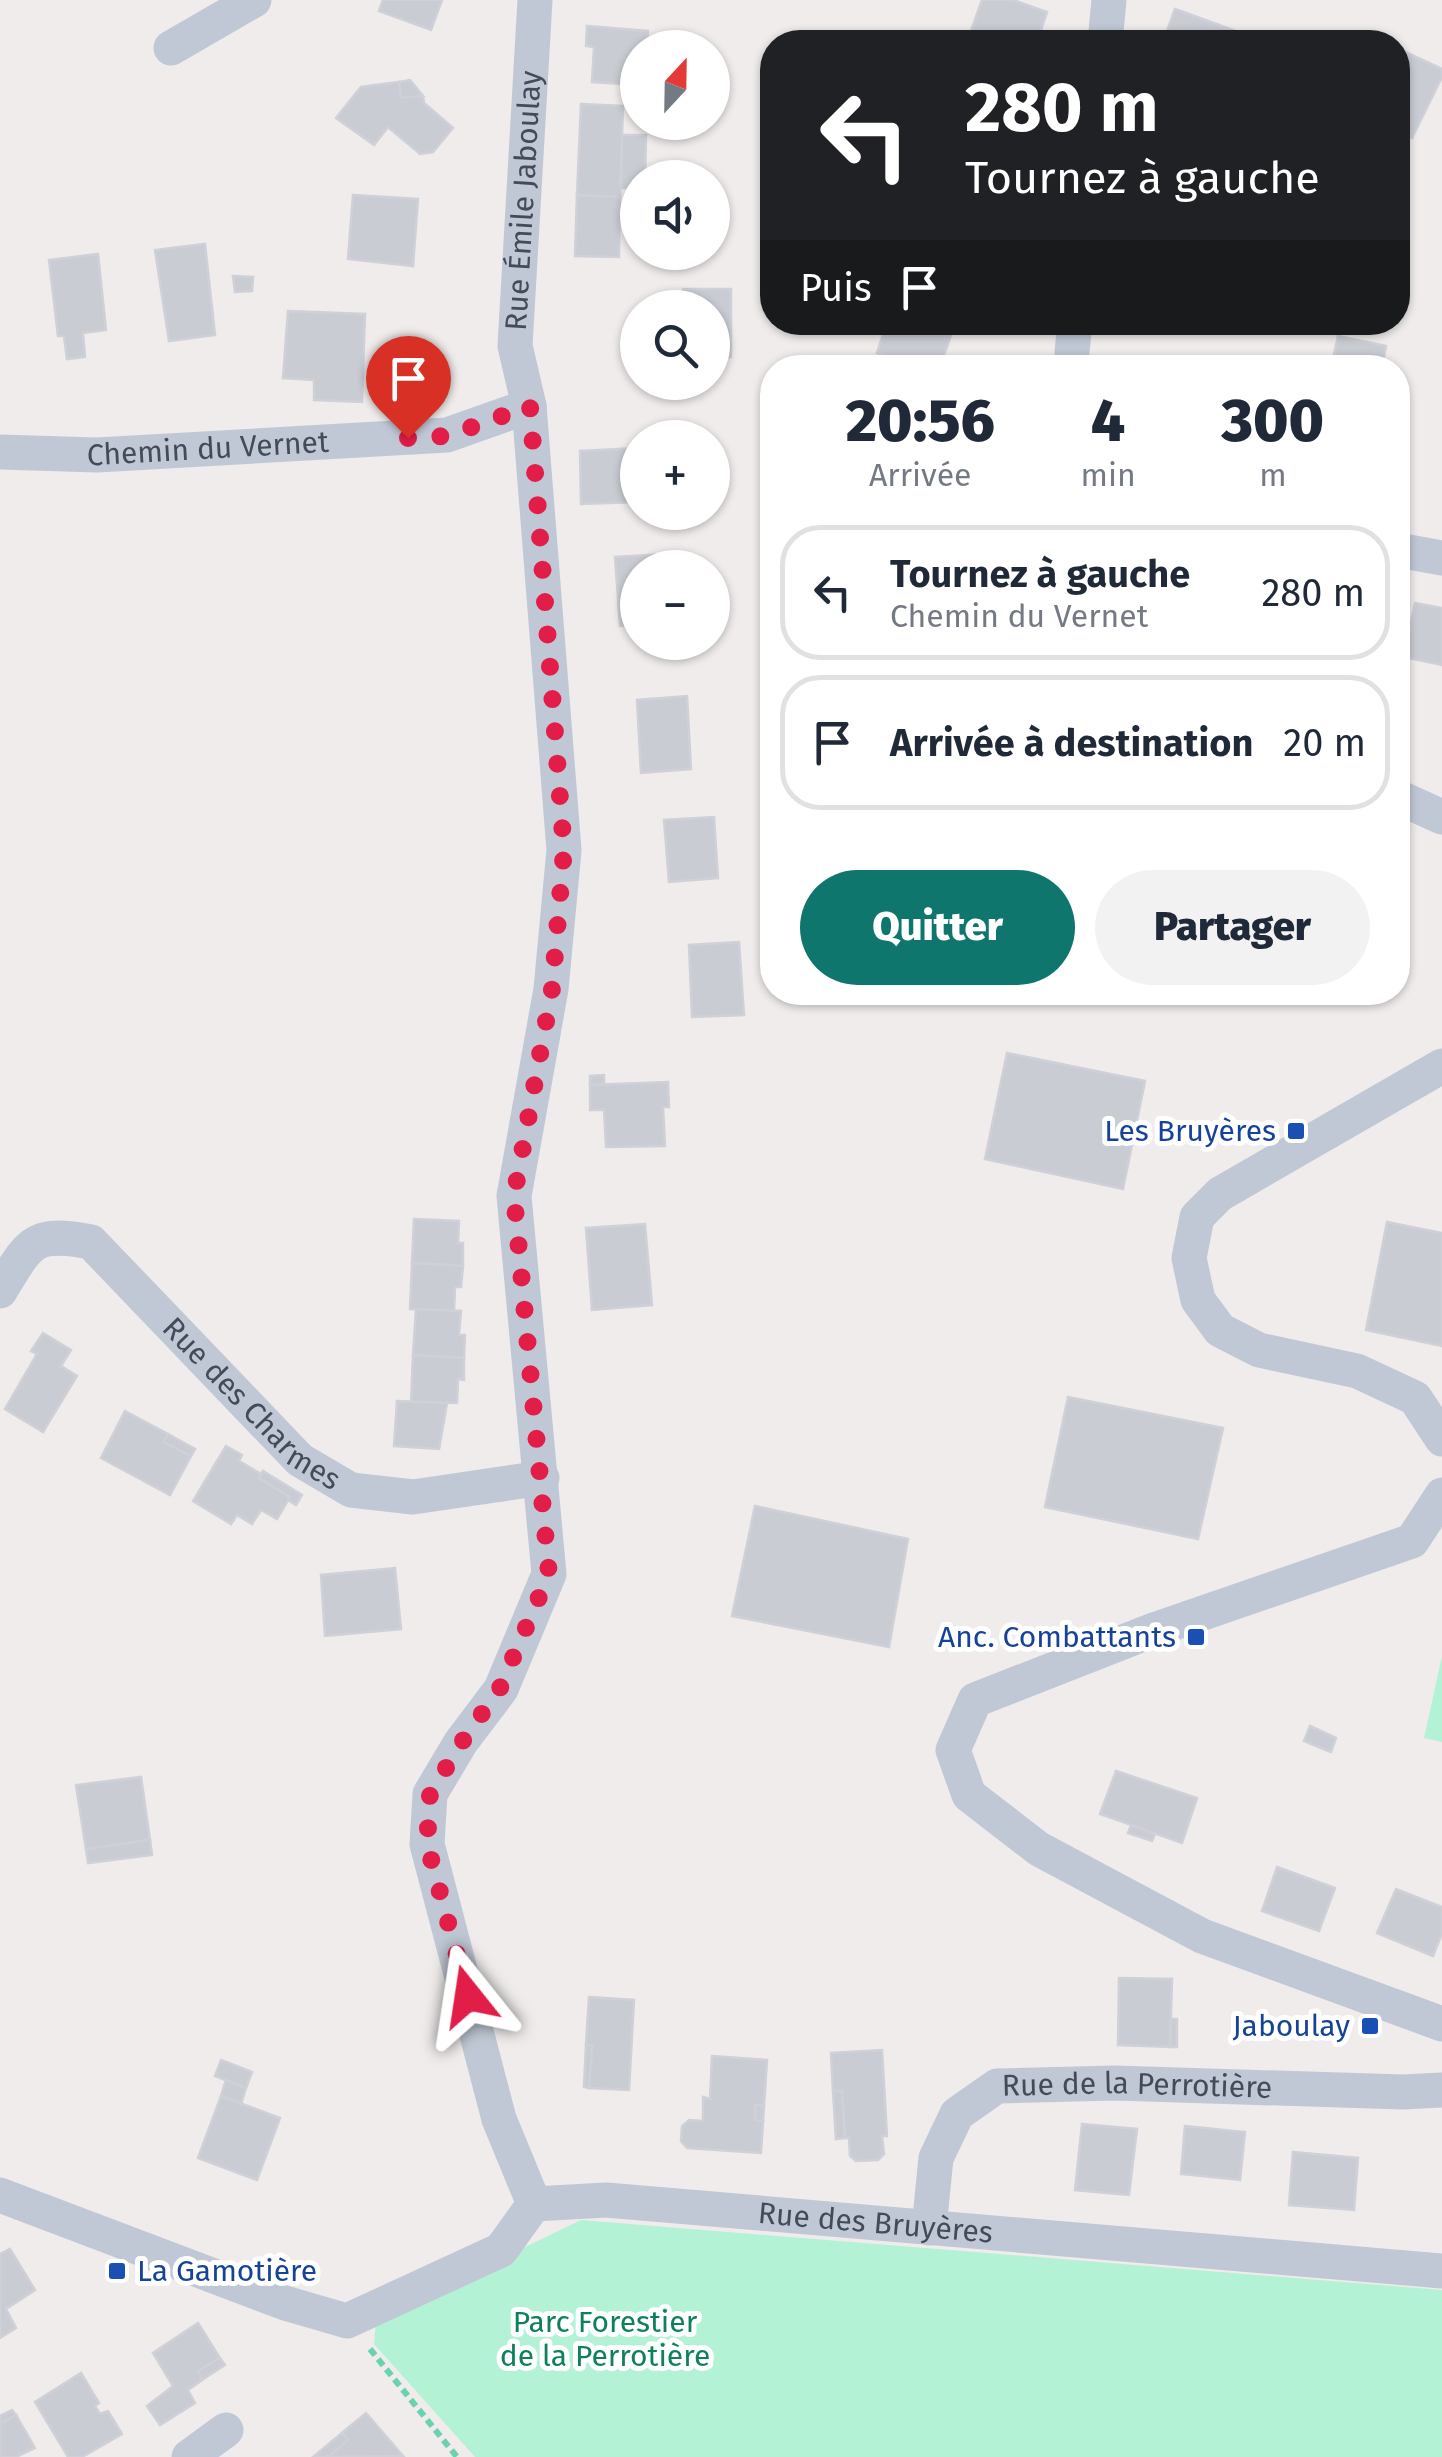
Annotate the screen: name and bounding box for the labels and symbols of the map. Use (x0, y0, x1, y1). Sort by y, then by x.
north arrow (620, 30, 730, 140)
street label: Rue Émile Jaboulay (498, 69, 549, 332)
pin (366, 336, 451, 439)
street label: Chemin du Vernet (86, 424, 330, 473)
place label: Les Bruyères (1104, 1113, 1276, 1149)
marker: Les Bruyères (1285, 1120, 1307, 1142)
street label: Rue des Charmes (155, 1310, 347, 1498)
place label: Anc. Combattants (938, 1619, 1176, 1655)
marker: Anc. Combattants (1185, 1626, 1207, 1648)
position arrow (416, 1944, 520, 2048)
place label: Jaboulay (1232, 2008, 1350, 2044)
marker: Jaboulay (1359, 2015, 1381, 2037)
street label: Rue de la Perrotière (1001, 2065, 1273, 2106)
street label: Rue des Bruyères (756, 2195, 994, 2251)
place label: La Gamotière (137, 2253, 317, 2289)
marker: La Gamotière (106, 2260, 128, 2282)
park label: Parc Forestier de la Perrotière (500, 2304, 710, 2374)

